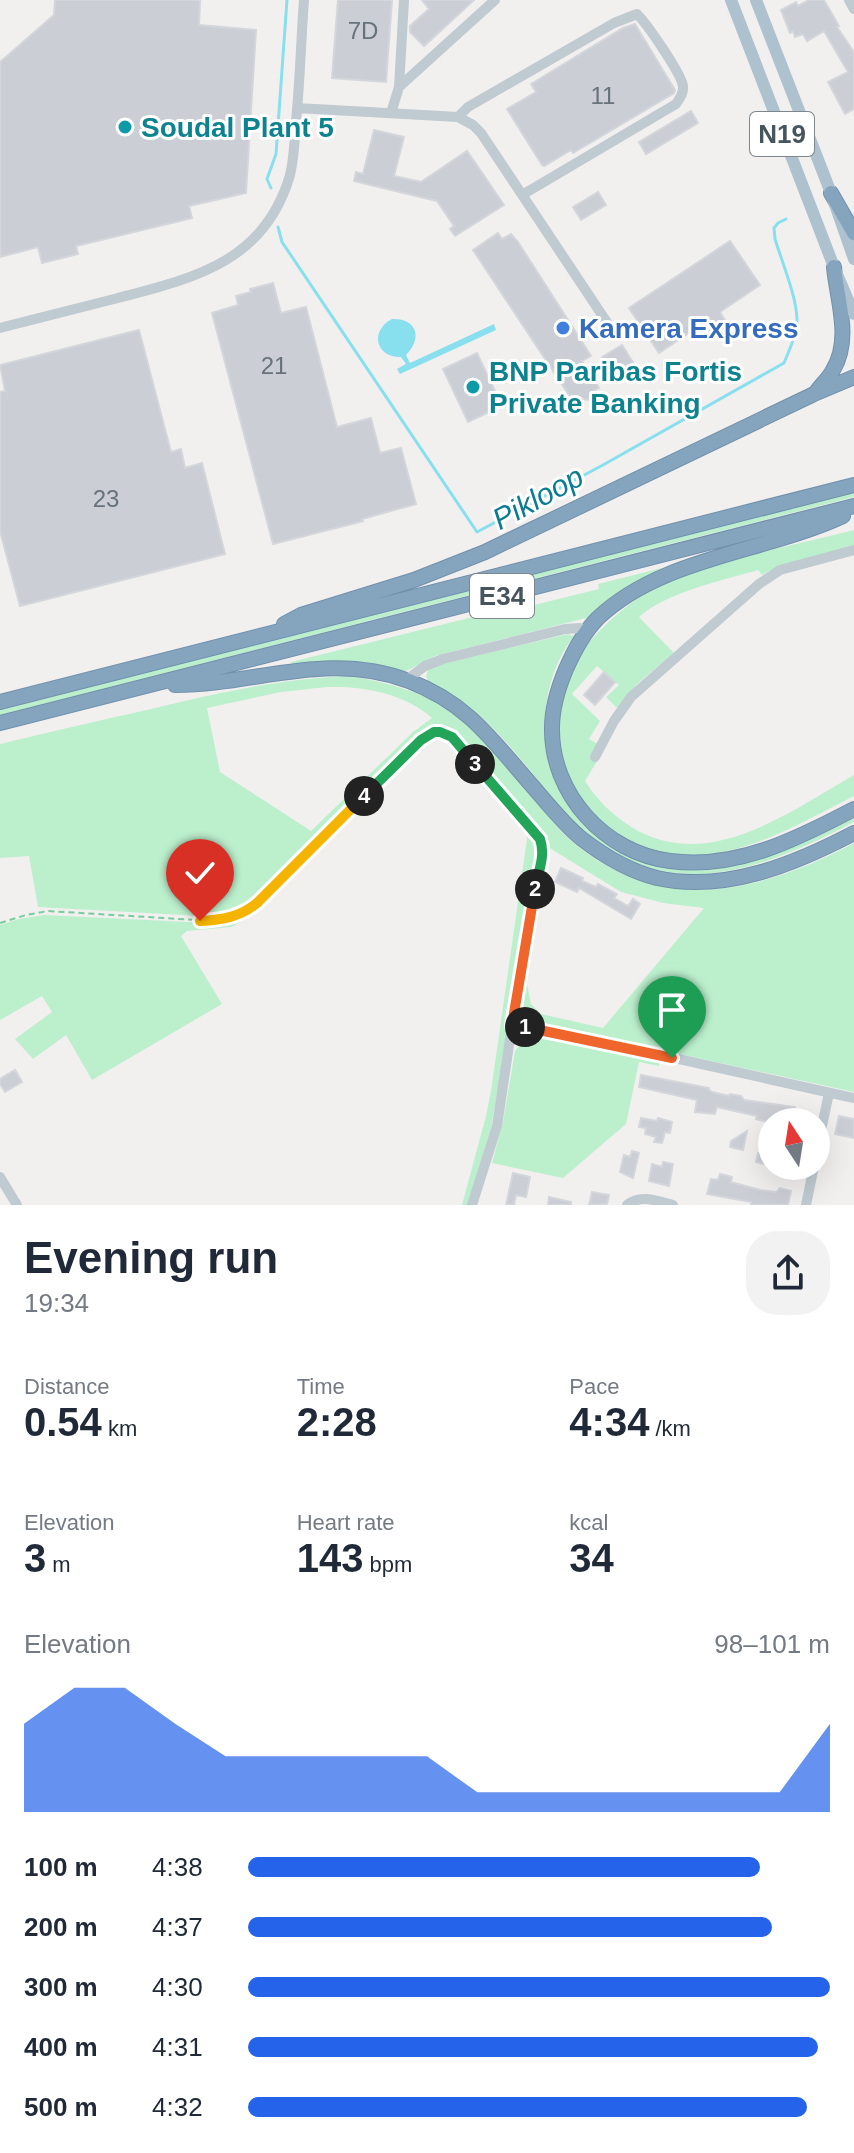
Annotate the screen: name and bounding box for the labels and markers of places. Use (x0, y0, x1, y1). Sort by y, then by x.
place label: Soudal Plant 5 (141, 112, 334, 143)
marker: Soudal Plant 5 (116, 118, 134, 136)
place label: Kamera Express (579, 313, 798, 344)
marker: Kamera Express (554, 319, 572, 337)
place label: BNP Paribas Fortis Private Banking (489, 356, 742, 419)
marker: BNP Paribas Fortis Private Banking (464, 378, 482, 396)
pin: 3 (455, 744, 495, 784)
pin: 4 (344, 776, 384, 816)
pin (166, 839, 234, 921)
pin: 2 (515, 869, 555, 909)
pin (638, 976, 706, 1058)
pin: 1 (505, 1007, 545, 1047)

